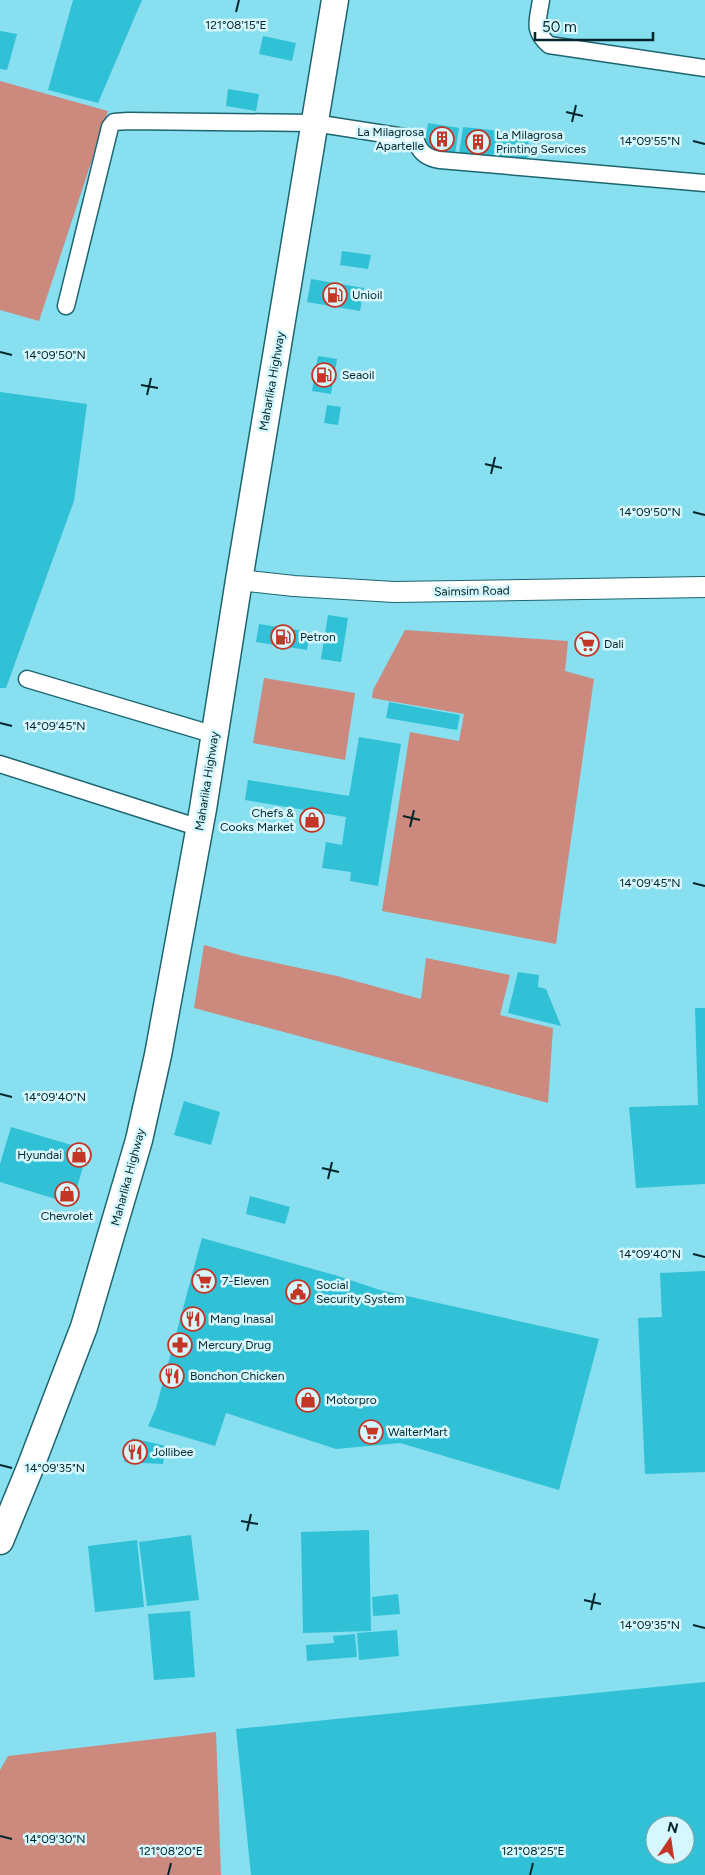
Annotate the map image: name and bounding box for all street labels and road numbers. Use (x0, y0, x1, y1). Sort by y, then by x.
street label: Maharlika Highway (256, 330, 288, 432)
street label: Saimsim Road (434, 583, 510, 599)
street label: Maharlika Highway (192, 730, 222, 832)
street label: Maharlika Highway (108, 1126, 148, 1227)

